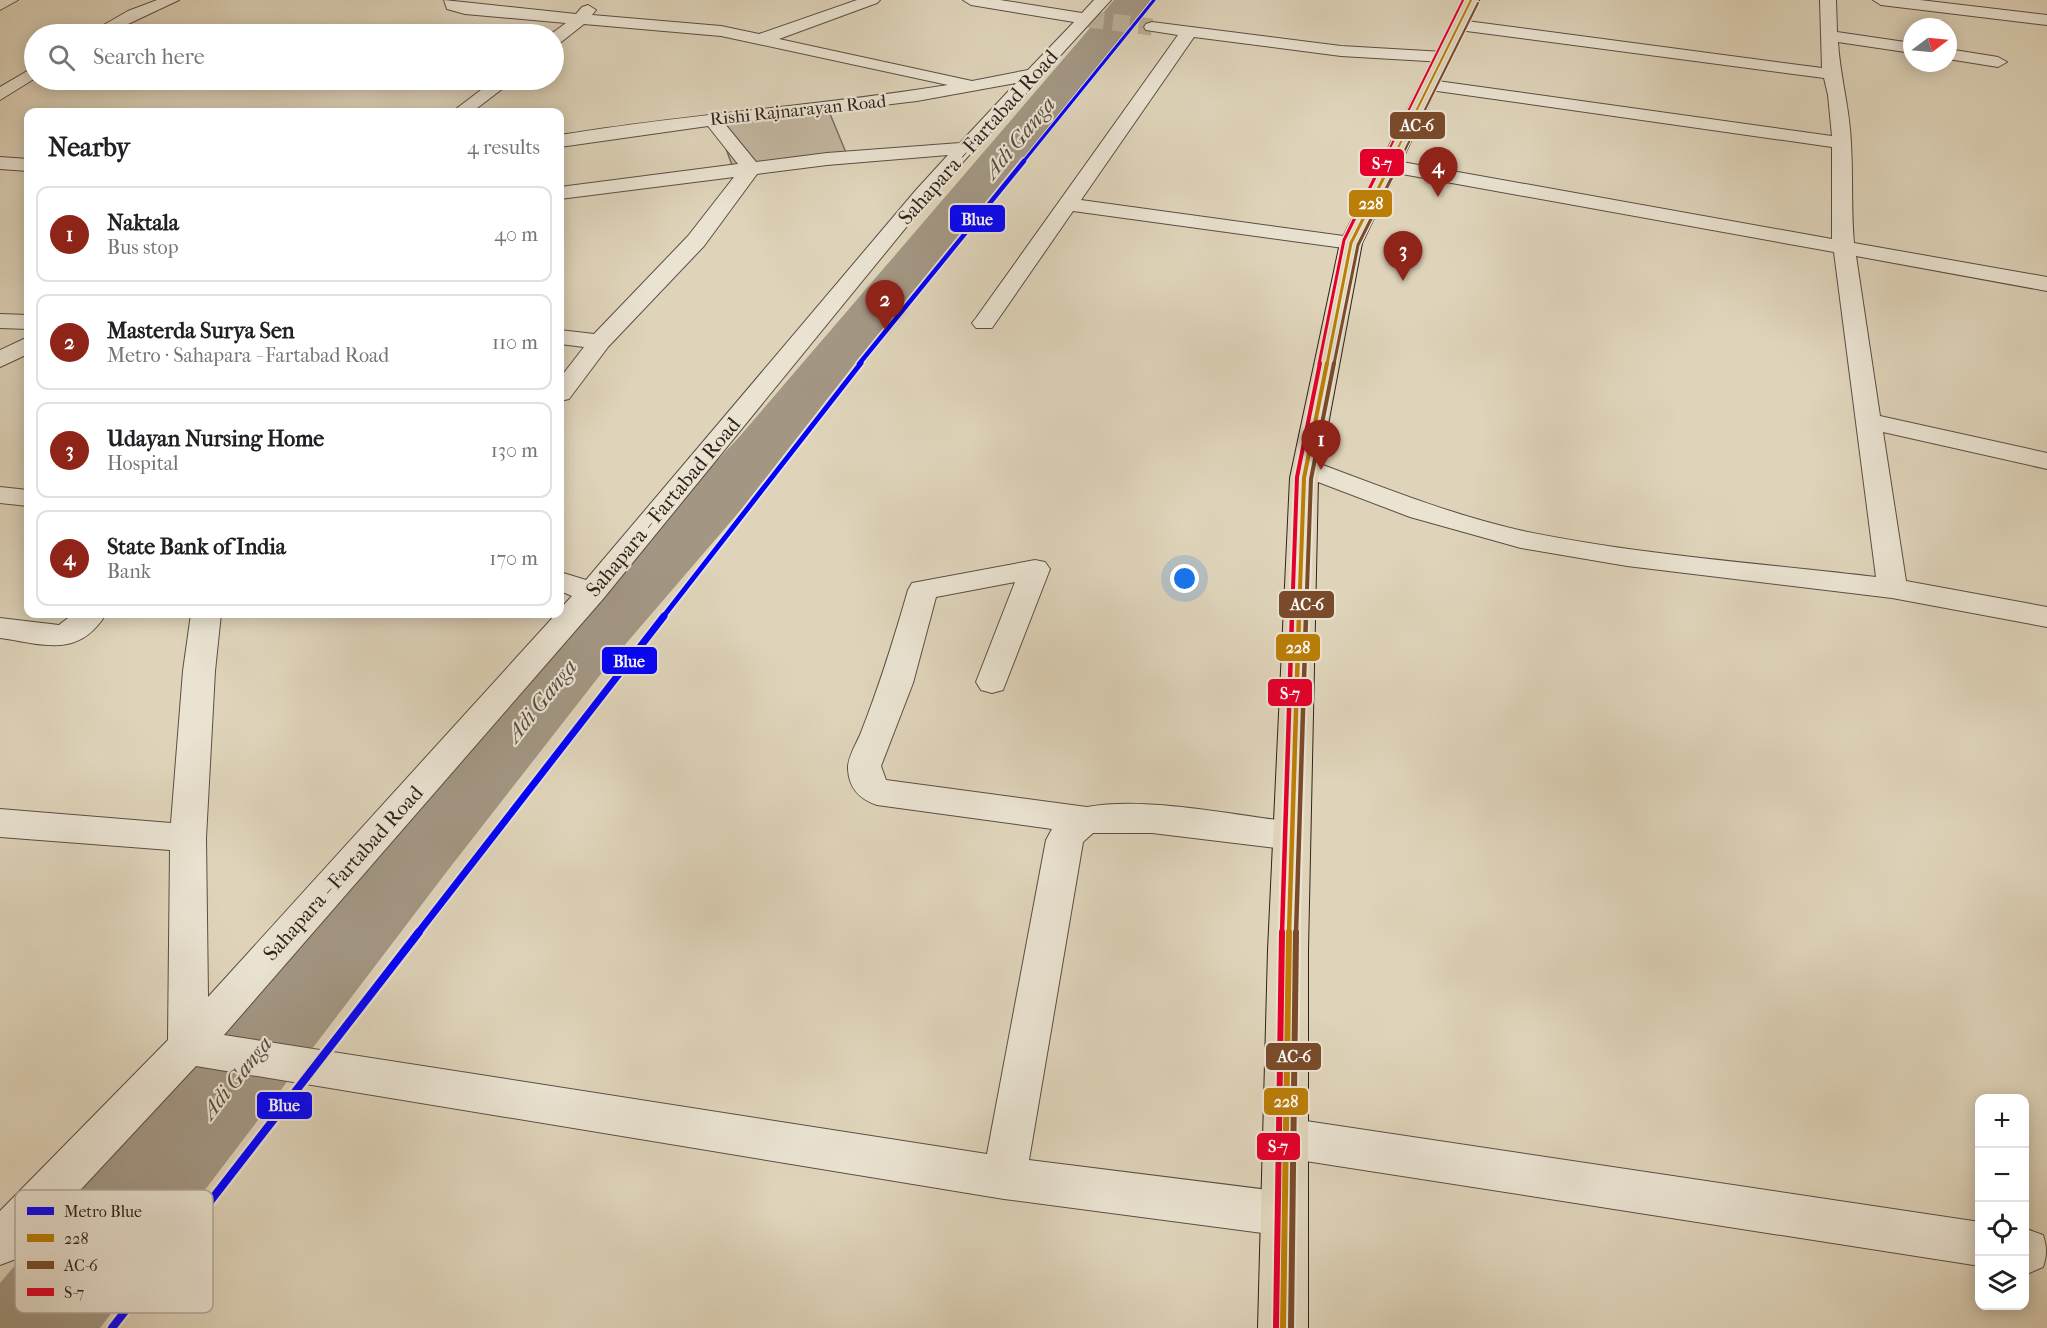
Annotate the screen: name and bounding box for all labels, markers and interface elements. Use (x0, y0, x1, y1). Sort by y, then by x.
north arrow (1903, 18, 1957, 72)
search box (24, 24, 564, 90)
icon: search (45, 41, 78, 74)
text: Search here (93, 44, 205, 70)
street label: Sahapara - Fartabad Road (893, 44, 1063, 229)
street label: Rishi Rajnarayan Road (709, 91, 887, 130)
water label: Adi Ganga (977, 92, 1061, 186)
line badge: AC-6 (1389, 111, 1446, 140)
text: AC-6 (1399, 116, 1434, 135)
text: Nearby (48, 132, 130, 163)
text: 4 results (467, 136, 540, 159)
line badge: S-7 (1359, 148, 1405, 177)
pin: 4 (1418, 148, 1458, 197)
text: S-7 (1372, 154, 1392, 173)
line badge: 228 (1348, 189, 1393, 218)
text: 228 (1359, 194, 1383, 213)
line badge: Blue (949, 204, 1006, 233)
text: Naktala (107, 210, 179, 236)
text: Blue (961, 210, 993, 229)
text: 1 (66, 223, 73, 246)
text: 40 m (494, 223, 538, 246)
pin: 3 (1384, 232, 1422, 281)
text: Bus stop (107, 236, 179, 259)
pin: 2 (866, 280, 904, 330)
text: Masterda Surya Sen (107, 318, 295, 344)
text: 2 (64, 331, 75, 354)
text: 110 m (492, 331, 538, 354)
text: Metro · Sahapara - Fartabad Road (107, 344, 389, 367)
street label: Sahapara - Fartabad Road (581, 412, 745, 602)
pin: 1 (1302, 420, 1340, 470)
text: Udayan Nursing Home (107, 426, 324, 452)
text: 3 (65, 439, 74, 462)
text: 130 m (491, 439, 538, 462)
text: Hospital (107, 452, 179, 475)
text: State Bank of India (107, 534, 286, 560)
text: 4 (64, 547, 75, 570)
text: 170 m (489, 547, 538, 570)
text: Bank (107, 560, 151, 583)
your location (1170, 564, 1199, 593)
line badge: AC-6 (1278, 590, 1335, 619)
text: AC-6 (1289, 595, 1324, 614)
line badge: 228 (1275, 633, 1321, 662)
text: 228 (1286, 638, 1310, 657)
line badge: Blue (601, 646, 658, 675)
text: Blue (613, 652, 645, 671)
water label: Adi Ganga (499, 655, 583, 749)
line badge: S-7 (1267, 678, 1313, 707)
text: S-7 (1280, 684, 1300, 703)
street label: Sahapara - Fartabad Road (258, 780, 428, 965)
water label: Adi Ganga (194, 1032, 278, 1126)
line badge: AC-6 (1265, 1042, 1322, 1071)
text: AC-6 (1276, 1047, 1311, 1066)
line badge: 228 (1263, 1087, 1309, 1116)
line badge: Blue (256, 1091, 313, 1120)
text: 228 (1274, 1092, 1298, 1111)
map controls (1975, 1094, 2029, 1310)
button: + (1975, 1094, 2029, 1148)
text: Blue (268, 1096, 300, 1115)
line badge: S-7 (1256, 1132, 1301, 1161)
text: S-7 (1268, 1137, 1288, 1156)
button: − (1975, 1148, 2029, 1202)
legend (15, 1190, 213, 1313)
text: Metro Blue (64, 1202, 142, 1221)
button: locate (1975, 1202, 2029, 1256)
text: 228 (64, 1229, 89, 1248)
text: AC-6 (63, 1256, 98, 1275)
button: layers (1975, 1256, 2029, 1310)
text: S-7 (64, 1283, 84, 1302)

